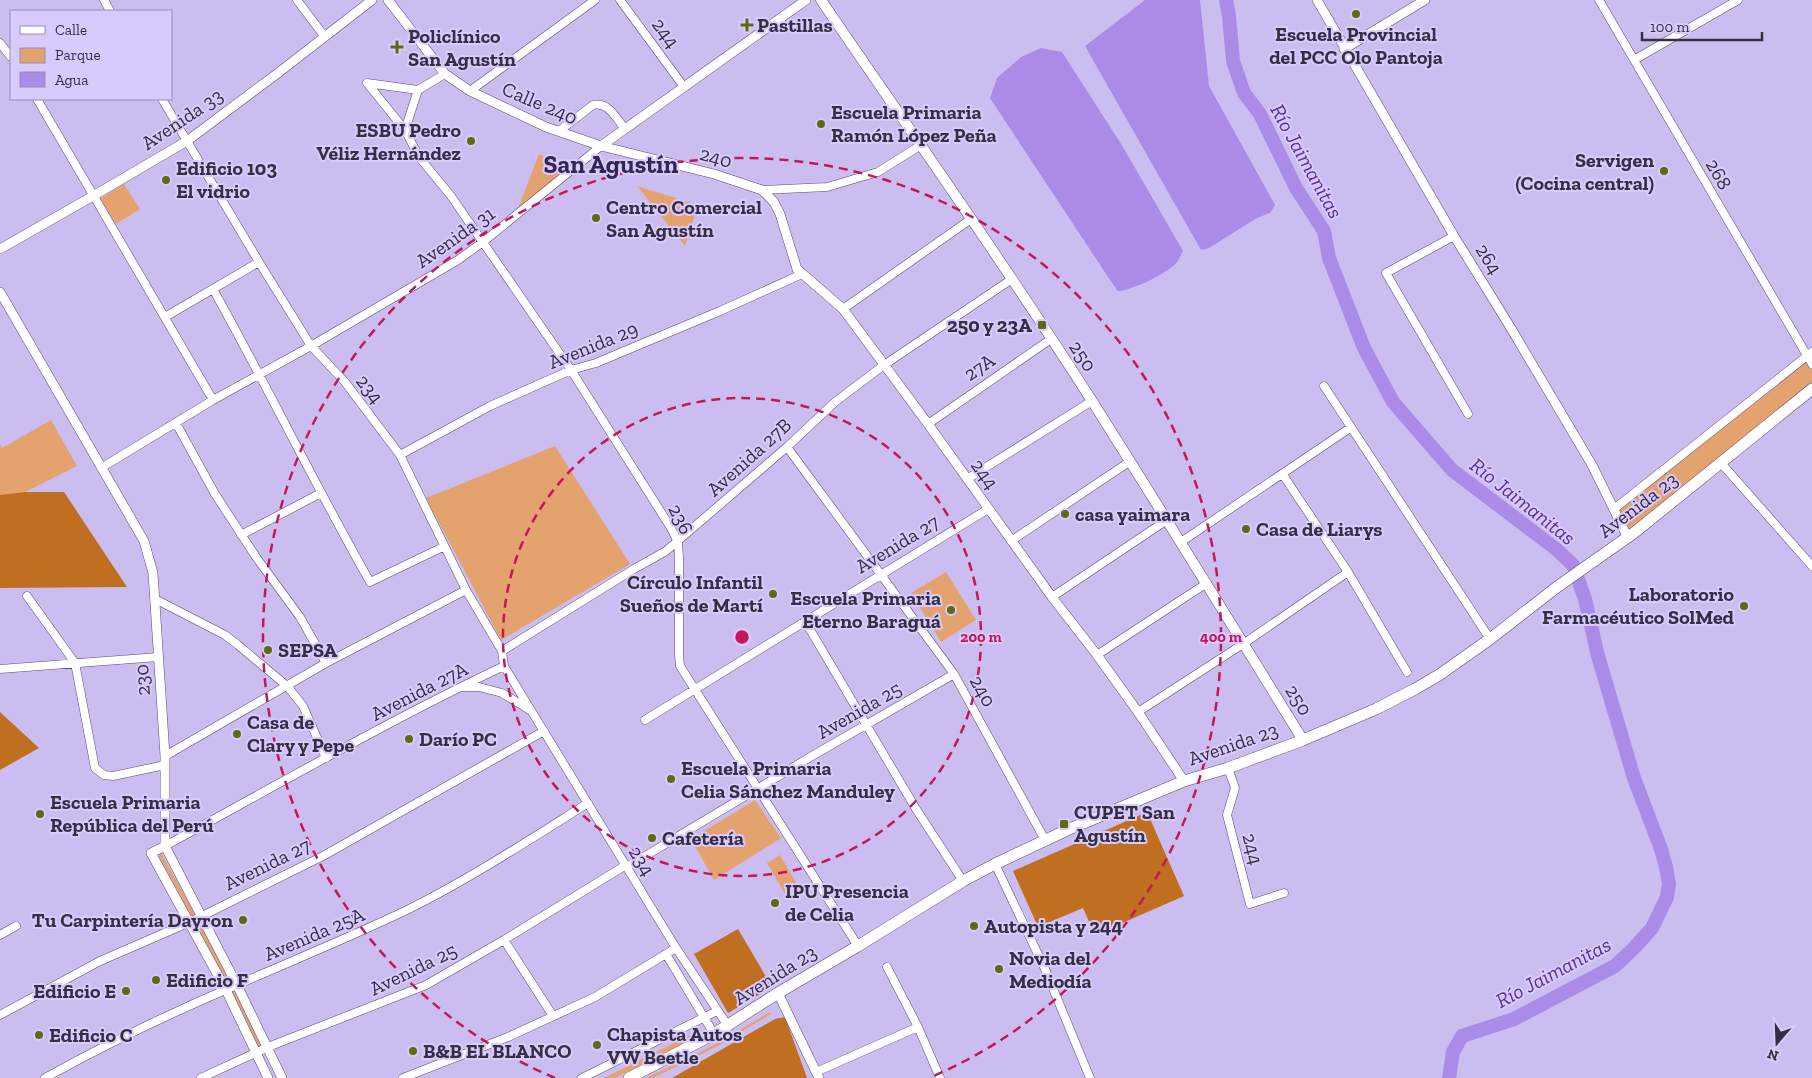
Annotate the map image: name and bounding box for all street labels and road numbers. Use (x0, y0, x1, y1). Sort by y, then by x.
street label: 244 (647, 13, 685, 53)
street label: Calle 240 (499, 76, 581, 130)
street label: Avenida 33 (137, 83, 227, 155)
street label: 240 (697, 141, 735, 173)
street label: 268 (1701, 154, 1737, 194)
street label: Avenida 31 (411, 201, 499, 273)
street label: 264 (1470, 239, 1508, 279)
street label: Avenida 29 (545, 316, 641, 374)
street label: 250 (1064, 336, 1102, 376)
street label: 27A (959, 348, 1000, 386)
street label: 234 (351, 369, 389, 409)
street label: Avenida 27B (702, 413, 796, 501)
street label: 244 (966, 454, 1004, 494)
street label: Avenida 23 (1593, 467, 1683, 543)
street label: 236 (663, 500, 699, 538)
street label: Avenida 27 (851, 509, 944, 578)
street label: Avenida 27A (367, 656, 472, 726)
street label: 230 (129, 663, 155, 697)
street label: 240 (965, 671, 1001, 711)
street label: Avenida 25 (812, 676, 906, 744)
street label: 250 (1280, 680, 1318, 720)
street label: Avenida 23 (1185, 717, 1281, 771)
street label: 244 (1238, 831, 1269, 868)
street label: Avenida 27 (220, 833, 315, 895)
street label: 234 (624, 842, 660, 881)
street label: Avenida 25A (260, 902, 369, 966)
street label: Avenida 25 (365, 938, 461, 1000)
street label: Avenida 23 (729, 940, 821, 1010)

